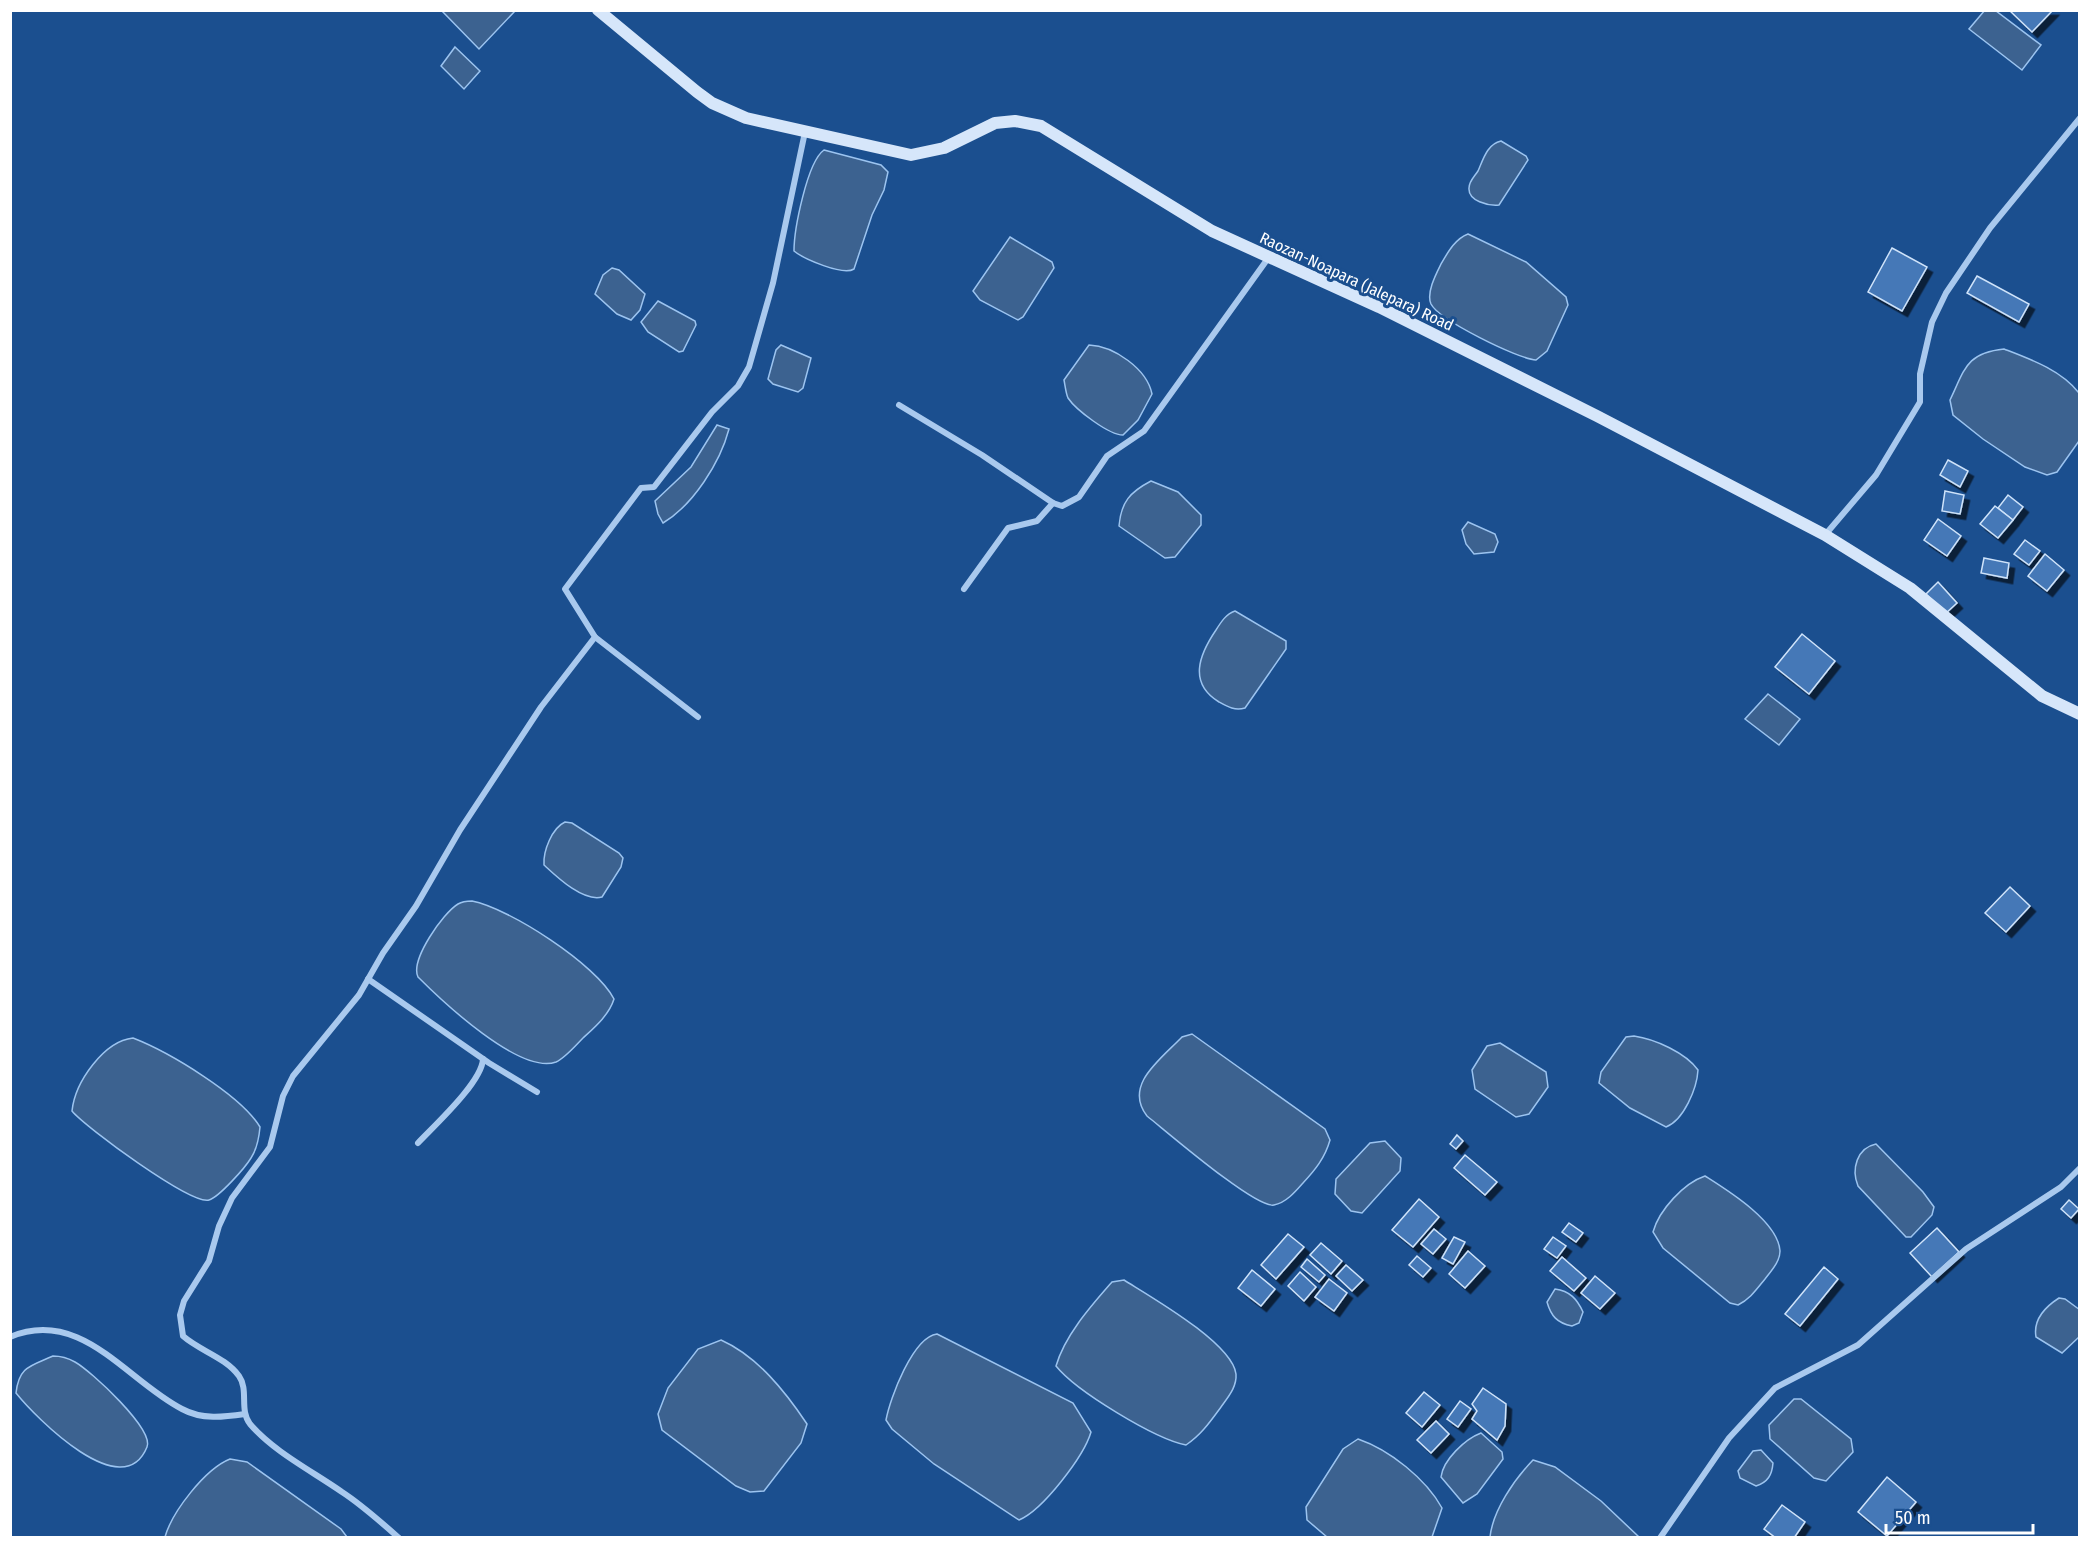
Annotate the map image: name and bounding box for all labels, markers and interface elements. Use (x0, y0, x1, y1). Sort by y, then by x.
street label: Raozan-Noapara (Jalepara) Road (1257, 228, 1457, 335)
scale bar (1886, 1497, 2033, 1535)
text: 50 m (1895, 1507, 1931, 1529)

